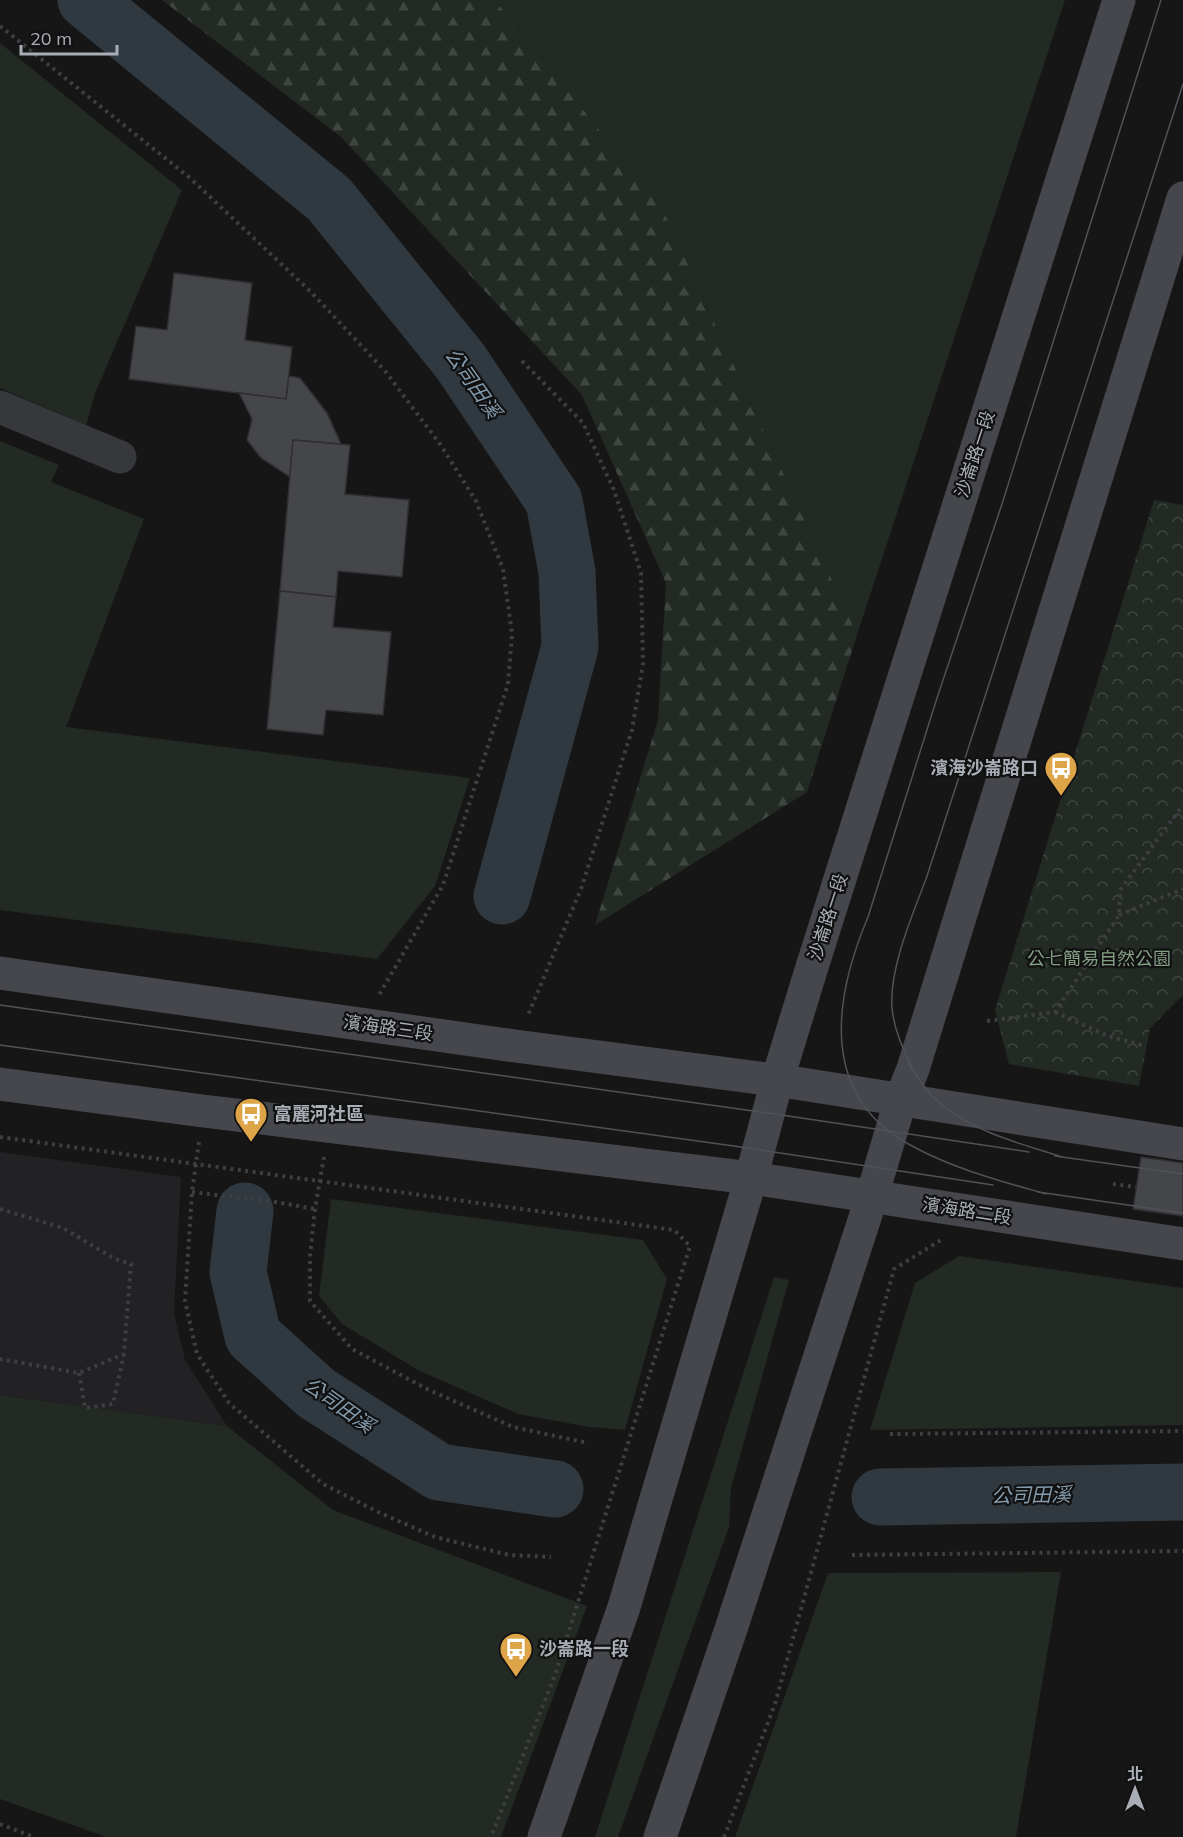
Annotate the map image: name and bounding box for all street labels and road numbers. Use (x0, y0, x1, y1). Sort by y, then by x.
street label: 沙崙路一段 (950, 407, 999, 500)
street label: 沙崙路一段 (803, 870, 852, 963)
street label: 濱海路三段 (342, 1010, 434, 1045)
street label: 濱海路二段 (921, 1192, 1013, 1229)

